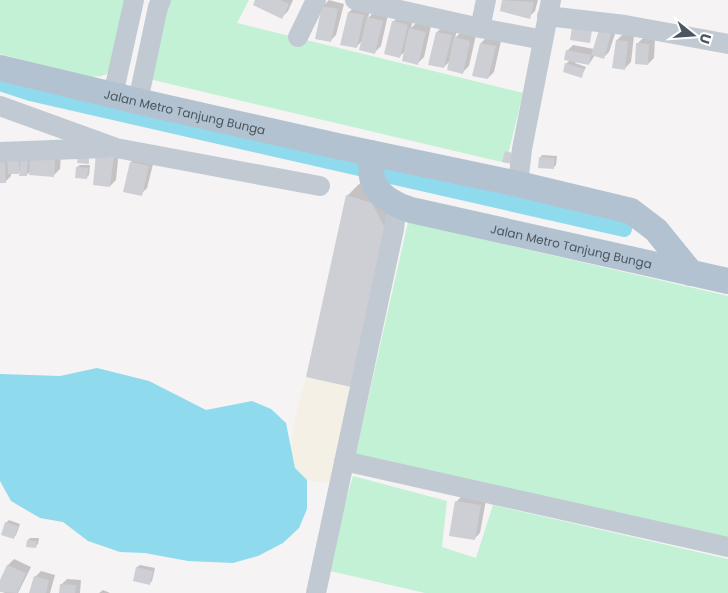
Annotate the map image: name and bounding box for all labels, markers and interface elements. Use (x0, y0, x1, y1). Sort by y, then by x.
north arrow (668, 10, 718, 60)
text: U (694, 31, 716, 47)
street label: Jalan Metro Tanjung Bunga (103, 85, 267, 138)
street label: Jalan Metro Tanjung Bunga (489, 220, 654, 272)

